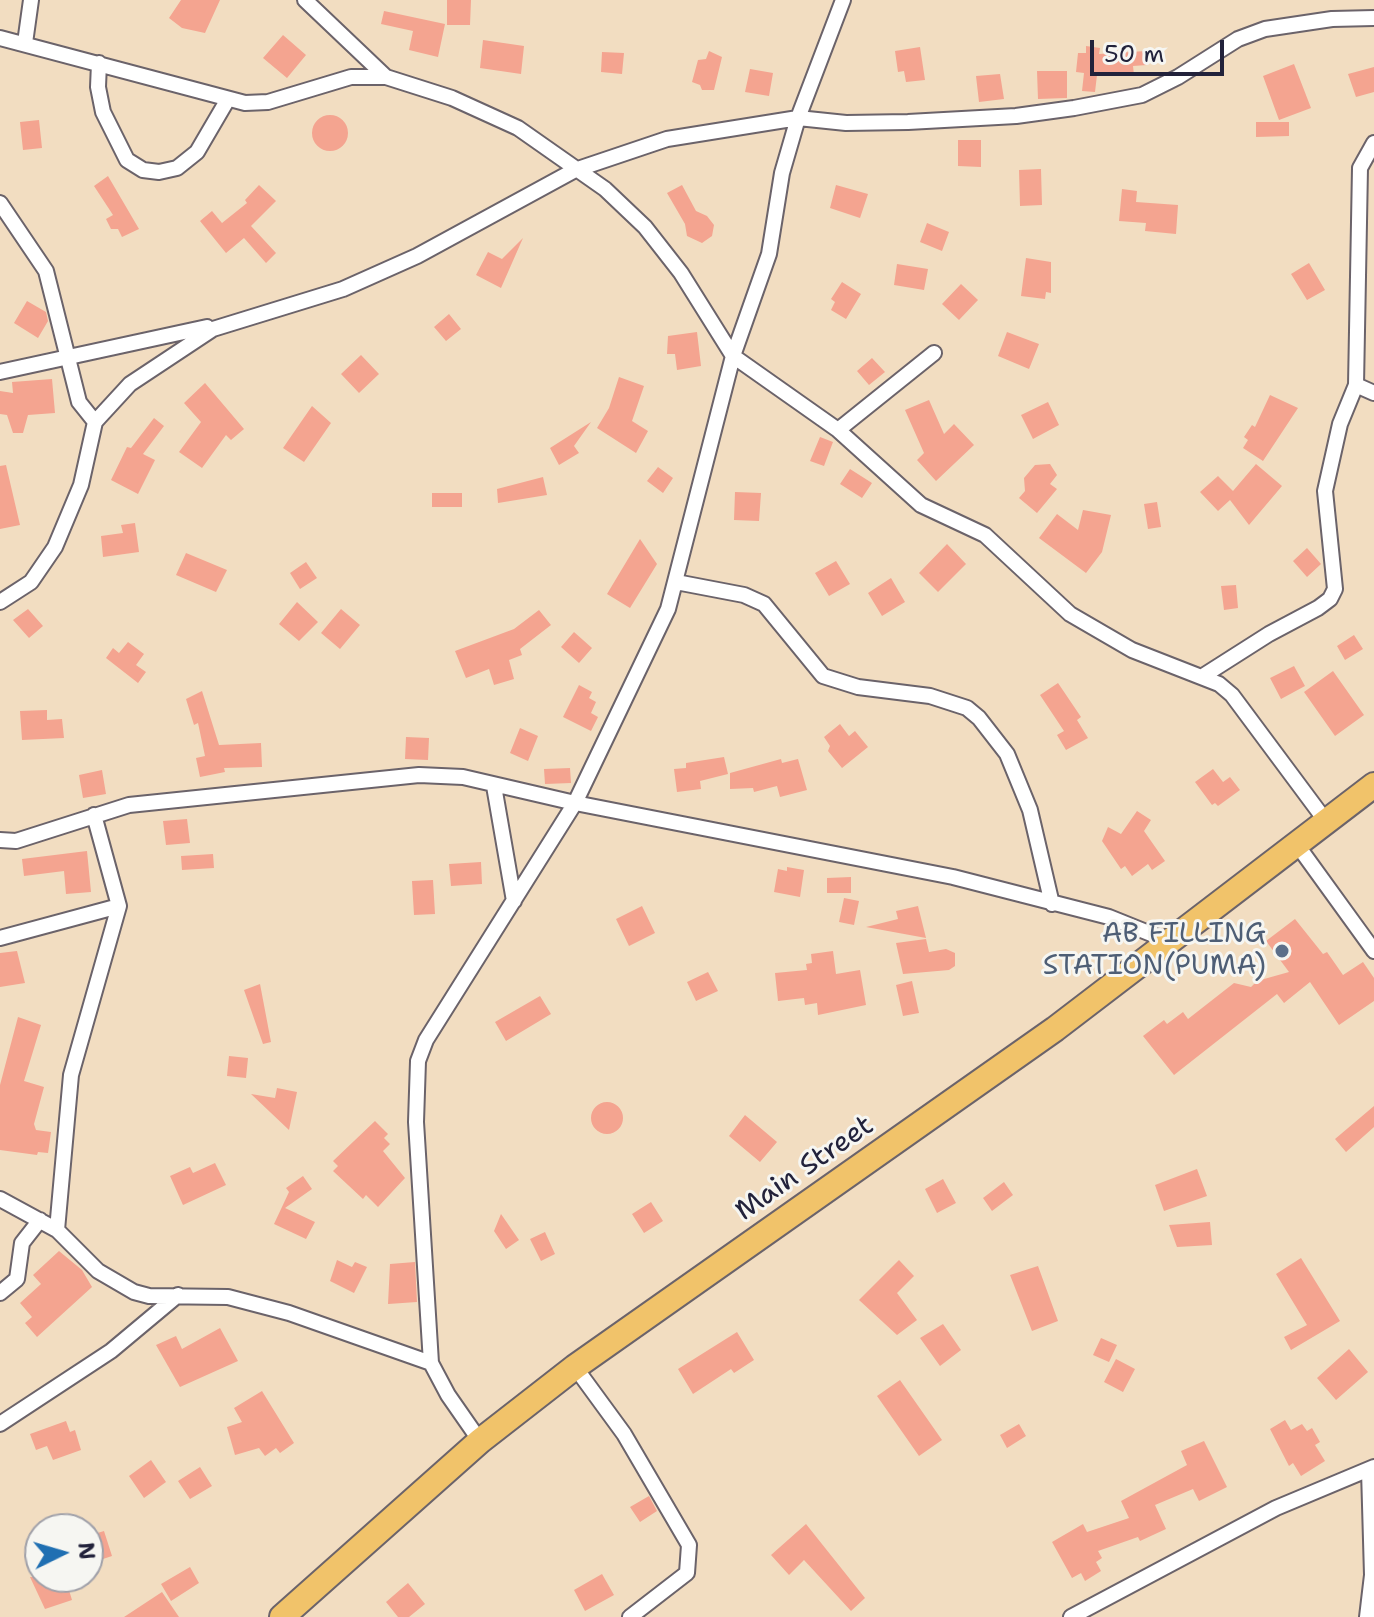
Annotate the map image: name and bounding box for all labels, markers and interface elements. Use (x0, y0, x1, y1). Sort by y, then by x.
scale bar (1094, 24, 1228, 74)
text: 50 m (1104, 38, 1164, 70)
place label: AB FILLING STATION(PUMA) (1043, 918, 1266, 984)
marker: AB FILLING STATION(PUMA) (1273, 942, 1291, 960)
street label: Main Street (730, 1109, 880, 1229)
north arrow (24, 1513, 104, 1593)
text: N (71, 1541, 102, 1561)

